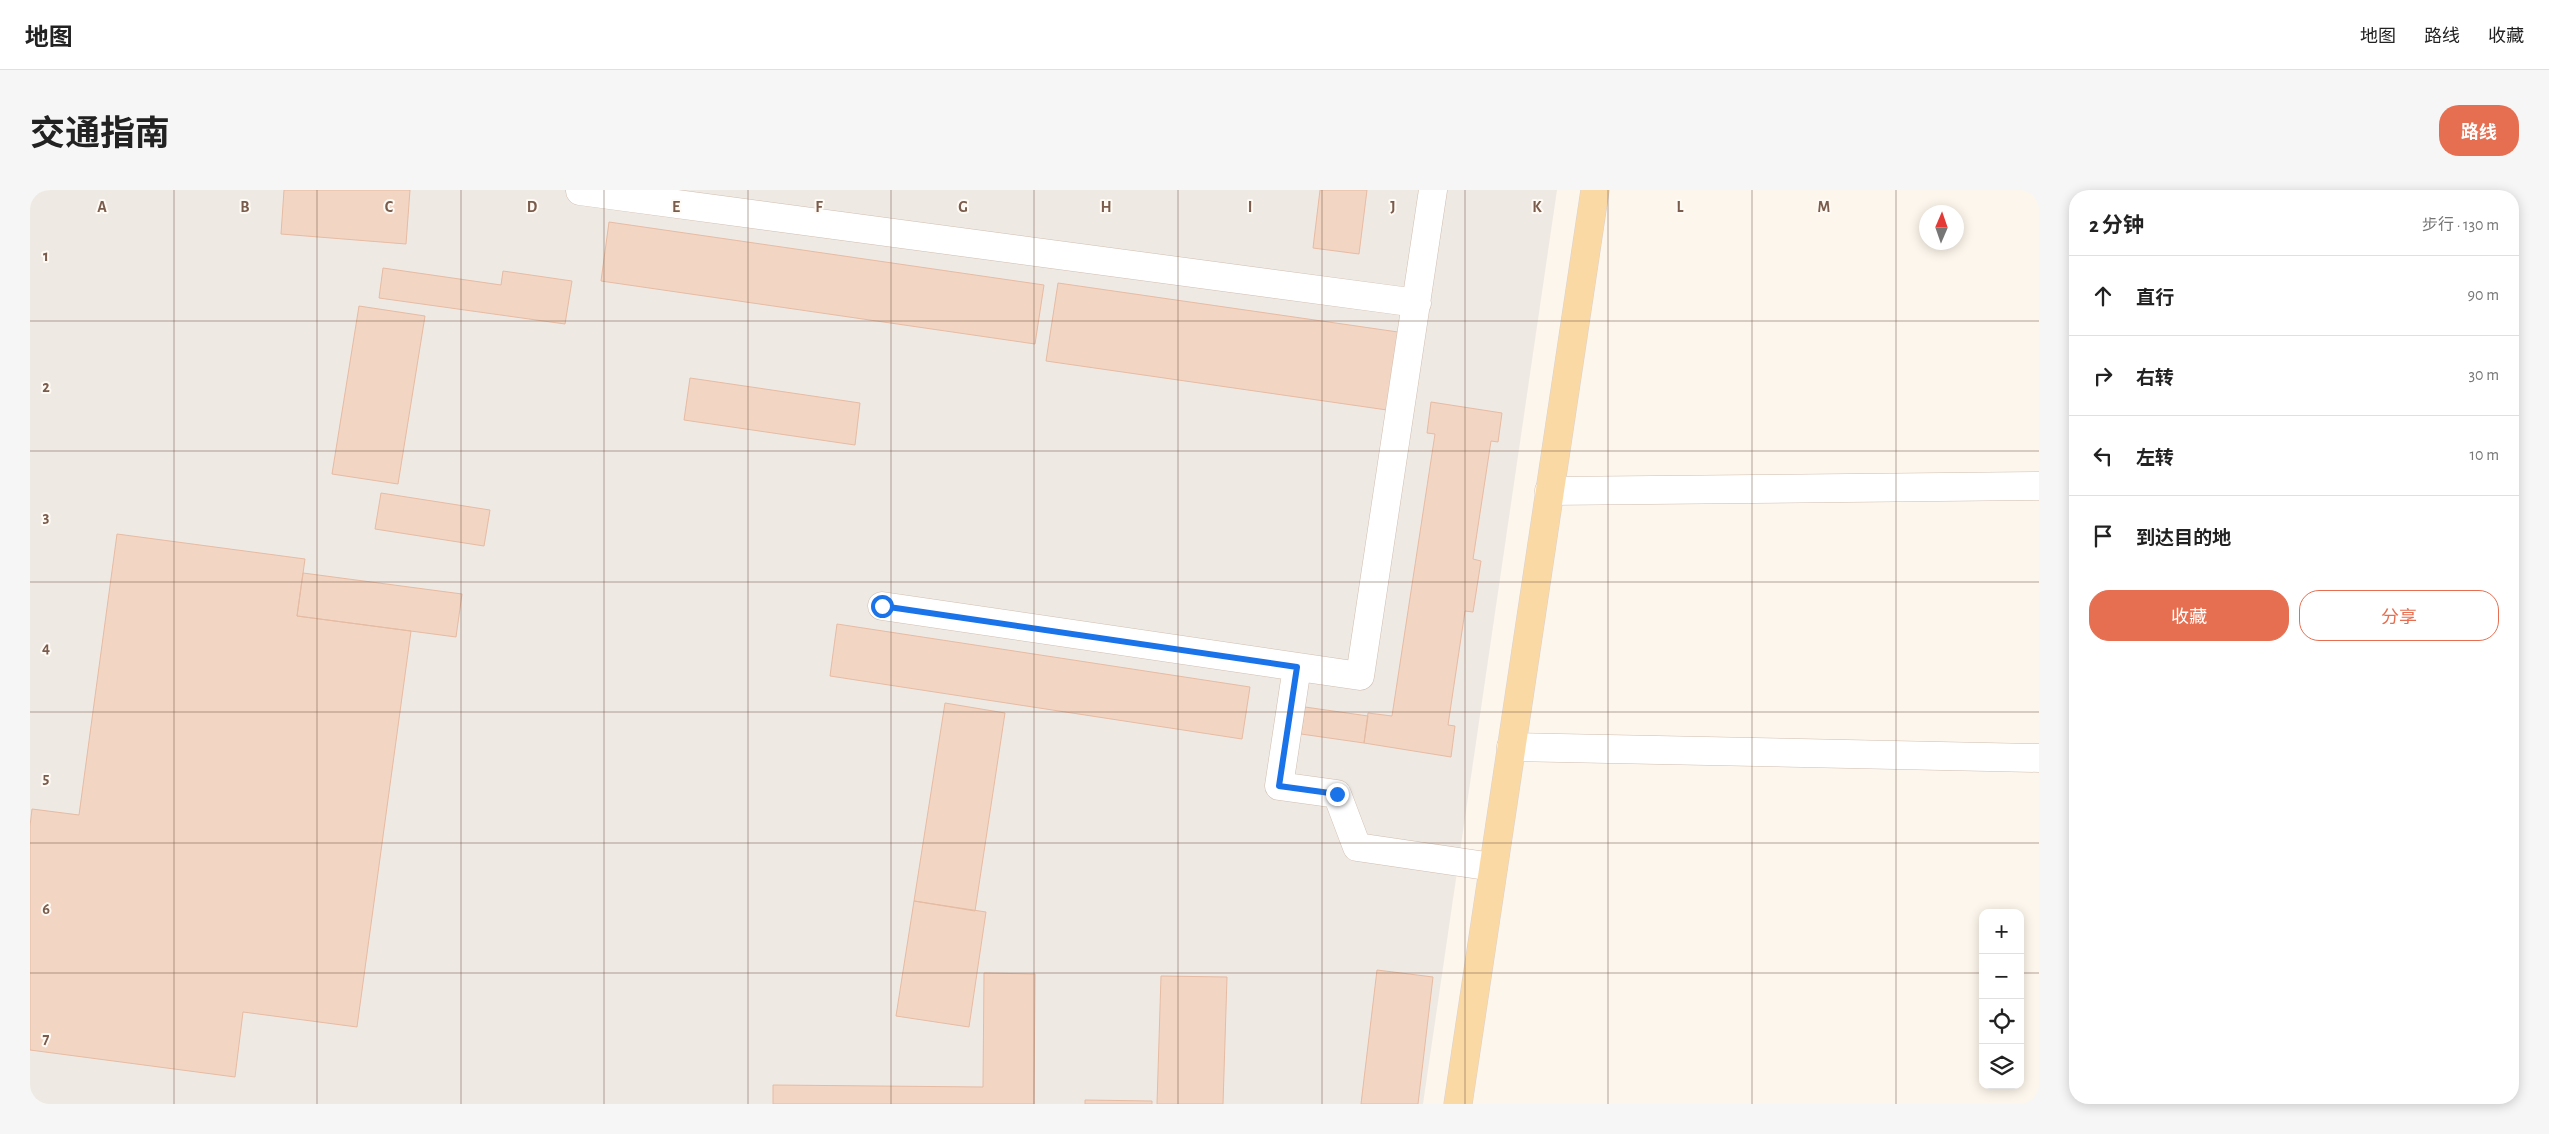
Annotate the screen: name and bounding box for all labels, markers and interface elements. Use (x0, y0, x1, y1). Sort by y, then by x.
text: 地图 (25, 26, 73, 50)
text: 地图 (2360, 28, 2396, 46)
text: 路线 (2424, 28, 2460, 46)
text: 收藏 (2488, 28, 2524, 46)
button: 路线 (2439, 105, 2519, 156)
text: 交通指南 (30, 117, 170, 152)
text: A (97, 199, 107, 215)
text: B (240, 199, 250, 215)
text: C (385, 199, 394, 215)
text: D (527, 199, 538, 215)
text: E (672, 199, 680, 215)
text: F (815, 199, 823, 215)
text: G (958, 199, 968, 215)
text: H (1100, 199, 1112, 215)
text: I (1248, 199, 1252, 215)
text: J (1390, 199, 1396, 215)
text: K (1532, 199, 1542, 215)
text: L (1677, 199, 1684, 215)
text: M (1818, 199, 1830, 215)
north arrow (1919, 205, 1964, 250)
text: 2 分钟 (2089, 215, 2144, 236)
text: 步行 · 130 m (2422, 217, 2499, 233)
text: 1 (43, 248, 49, 264)
icon: ahead (2089, 282, 2117, 310)
text: 90 m (2468, 287, 2499, 303)
text: 直行 (2136, 289, 2174, 308)
icon: right (2089, 362, 2117, 390)
text: 30 m (2469, 367, 2499, 383)
text: 右转 (2136, 369, 2174, 388)
text: 2 (42, 379, 50, 395)
icon: left (2089, 442, 2117, 470)
text: 10 m (2470, 447, 2499, 463)
text: 左转 (2136, 449, 2174, 468)
text: 3 (43, 509, 50, 525)
icon: arrive (2089, 522, 2117, 550)
text: 到达目的地 (2136, 529, 2231, 548)
button: 收藏 (2089, 590, 2289, 641)
button: 分享 (2299, 590, 2499, 641)
route start (871, 595, 894, 618)
text: 4 (42, 640, 50, 656)
text: 5 (43, 770, 50, 786)
route end (1326, 783, 1349, 806)
text: 6 (42, 901, 50, 917)
map controls (1979, 909, 2024, 1089)
button: + (1979, 909, 2024, 954)
button: − (1979, 954, 2024, 999)
button: locate (1979, 999, 2024, 1044)
text: 7 (43, 1031, 50, 1047)
button: layers (1979, 1044, 2024, 1089)

